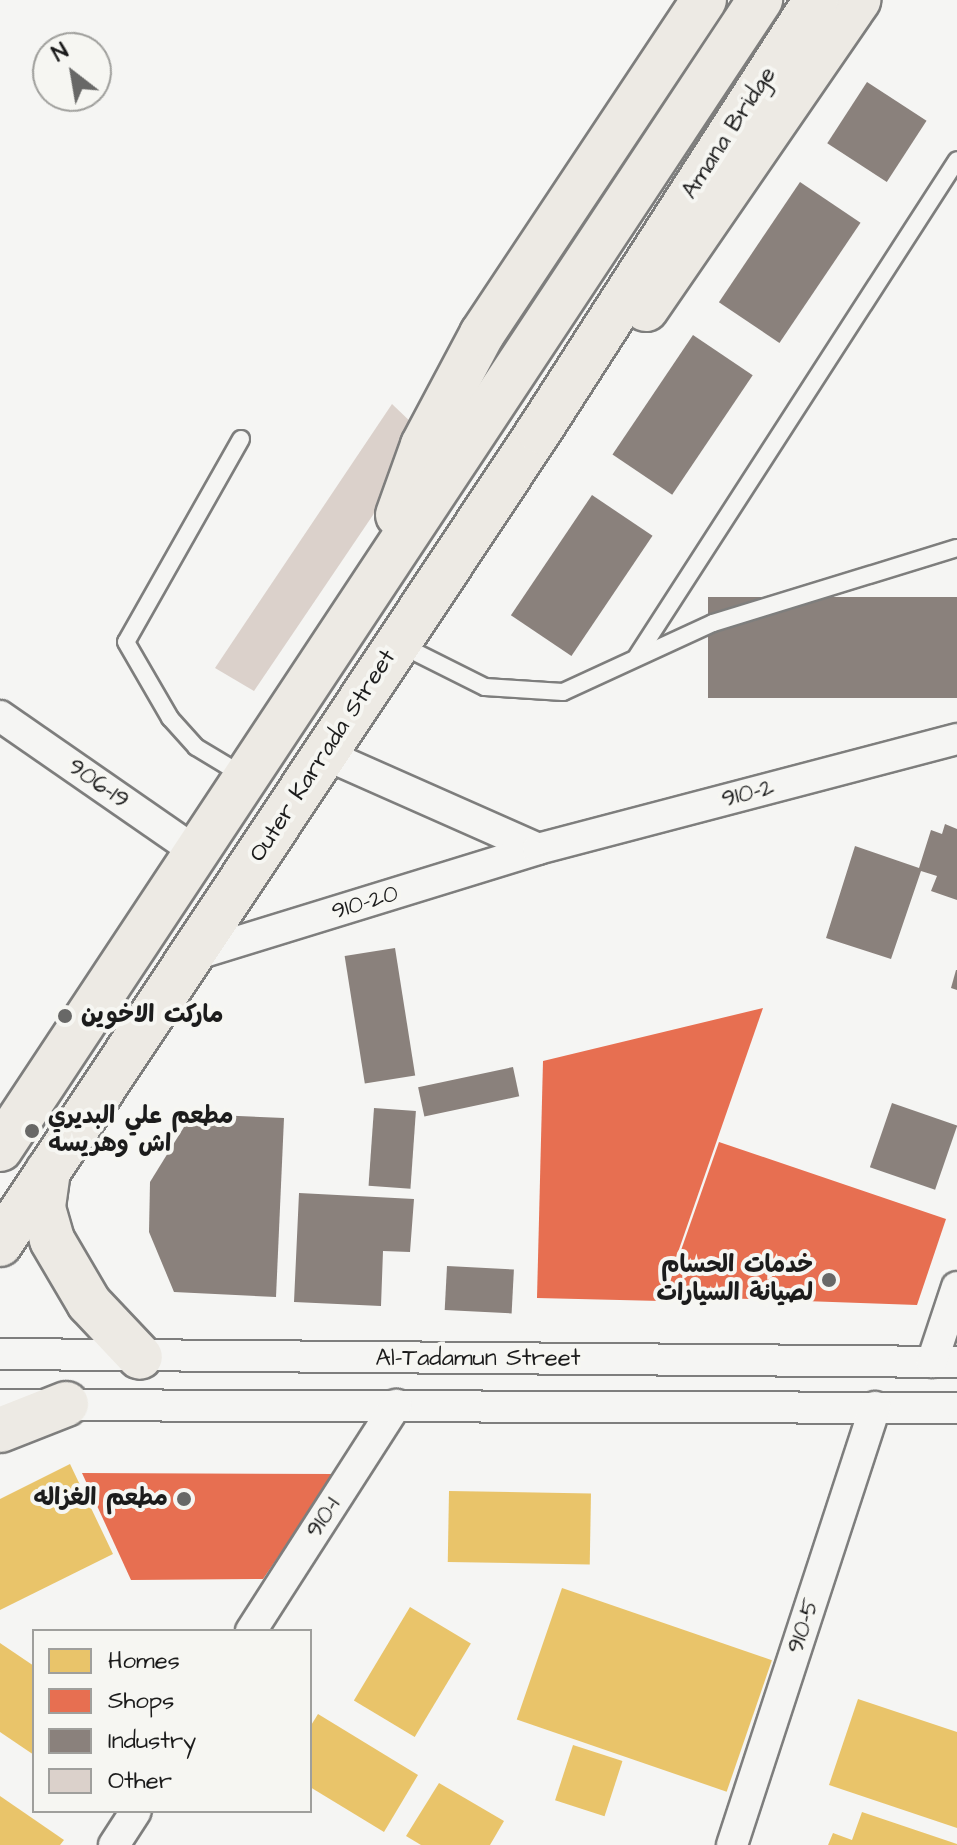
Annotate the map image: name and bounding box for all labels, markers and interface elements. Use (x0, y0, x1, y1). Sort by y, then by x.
north arrow (32, 32, 112, 112)
text: N (47, 36, 74, 70)
street label: Amana Bridge (676, 62, 782, 204)
street label: Outer Karrada Street (244, 644, 402, 868)
street label: 906-19 (62, 753, 134, 815)
street label: 910-2 (719, 773, 777, 815)
street label: 910-20 (328, 879, 402, 927)
place label: ماركت الاخوين (81, 1002, 223, 1030)
marker: ماركت الاخوين (56, 1007, 74, 1025)
place label: مطعم علي البديري اش وهريسه (48, 1103, 233, 1159)
marker: مطعم علي البديري اش وهريسه (23, 1122, 41, 1140)
place label: خدمات الحسام لصيانة السيارات (656, 1252, 813, 1308)
marker: خدمات الحسام لصيانة السيارات (820, 1271, 838, 1289)
street label: Al-Tadamun Street (376, 1345, 580, 1373)
place label: مطعم الغزاله (34, 1485, 168, 1513)
marker: مطعم الغزاله (175, 1490, 193, 1508)
street label: 910-1 (300, 1492, 348, 1544)
street label: 910-5 (782, 1595, 826, 1657)
legend (32, 1629, 312, 1813)
text: Homes (108, 1644, 180, 1678)
text: Shops (108, 1684, 174, 1718)
text: Industry (108, 1724, 196, 1758)
text: Other (108, 1764, 172, 1798)

